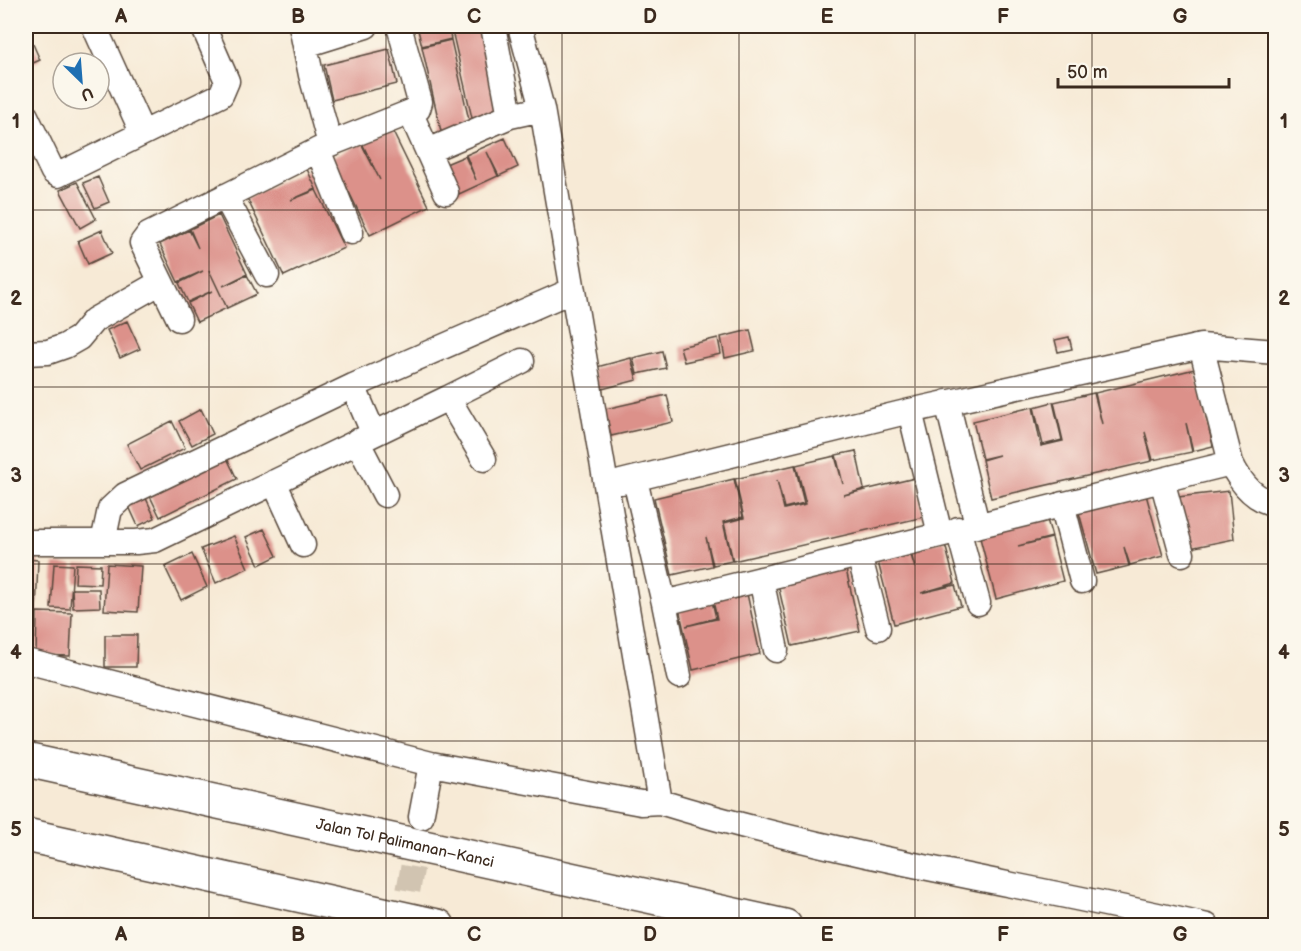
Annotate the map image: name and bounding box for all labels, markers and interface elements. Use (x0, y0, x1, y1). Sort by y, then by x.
text: A (114, 5, 128, 29)
text: B (291, 5, 305, 29)
text: C (467, 5, 481, 29)
text: D (643, 5, 657, 29)
text: E (821, 5, 834, 29)
text: F (997, 5, 1009, 29)
text: G (1173, 5, 1188, 29)
north arrow (51, 51, 111, 111)
scale bar (1058, 51, 1229, 89)
text: 50 m (1067, 62, 1108, 83)
text: U (78, 82, 96, 104)
text: 1 (12, 110, 20, 134)
text: 1 (1280, 110, 1288, 134)
text: 2 (10, 287, 22, 311)
text: 2 (1278, 287, 1290, 311)
text: 3 (10, 464, 22, 488)
text: 3 (1278, 464, 1290, 488)
text: 4 (10, 641, 22, 665)
text: 4 (1278, 641, 1290, 665)
street label: Jalan Tol Palimanan–Kanci (314, 815, 496, 872)
text: 5 (10, 818, 22, 842)
text: 5 (1278, 818, 1290, 842)
text: A (114, 923, 128, 947)
text: B (291, 923, 305, 947)
text: C (467, 923, 481, 947)
text: D (643, 923, 657, 947)
text: E (821, 923, 834, 947)
text: F (997, 923, 1009, 947)
text: G (1173, 923, 1188, 947)

